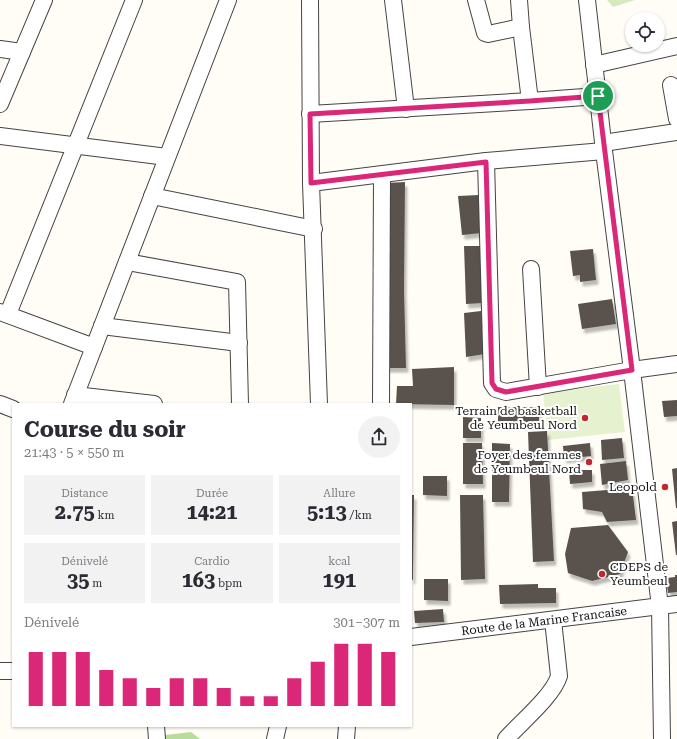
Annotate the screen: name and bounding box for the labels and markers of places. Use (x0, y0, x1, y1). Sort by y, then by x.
pin (581, 79, 615, 113)
place label: Terrain de basketball de Yeumbeul Nord (455, 404, 577, 432)
marker: Terrain de basketball de Yeumbeul Nord (580, 413, 590, 423)
place label: Foyer des femmes de Yeumbeul Nord (474, 448, 581, 476)
marker: Foyer des femmes de Yeumbeul Nord (584, 457, 594, 467)
place label: Leopold (609, 480, 657, 494)
marker: Leopold (660, 482, 670, 492)
place label: CDEPS de Yeumbeul (610, 560, 669, 588)
marker: CDEPS de Yeumbeul (597, 569, 607, 579)

